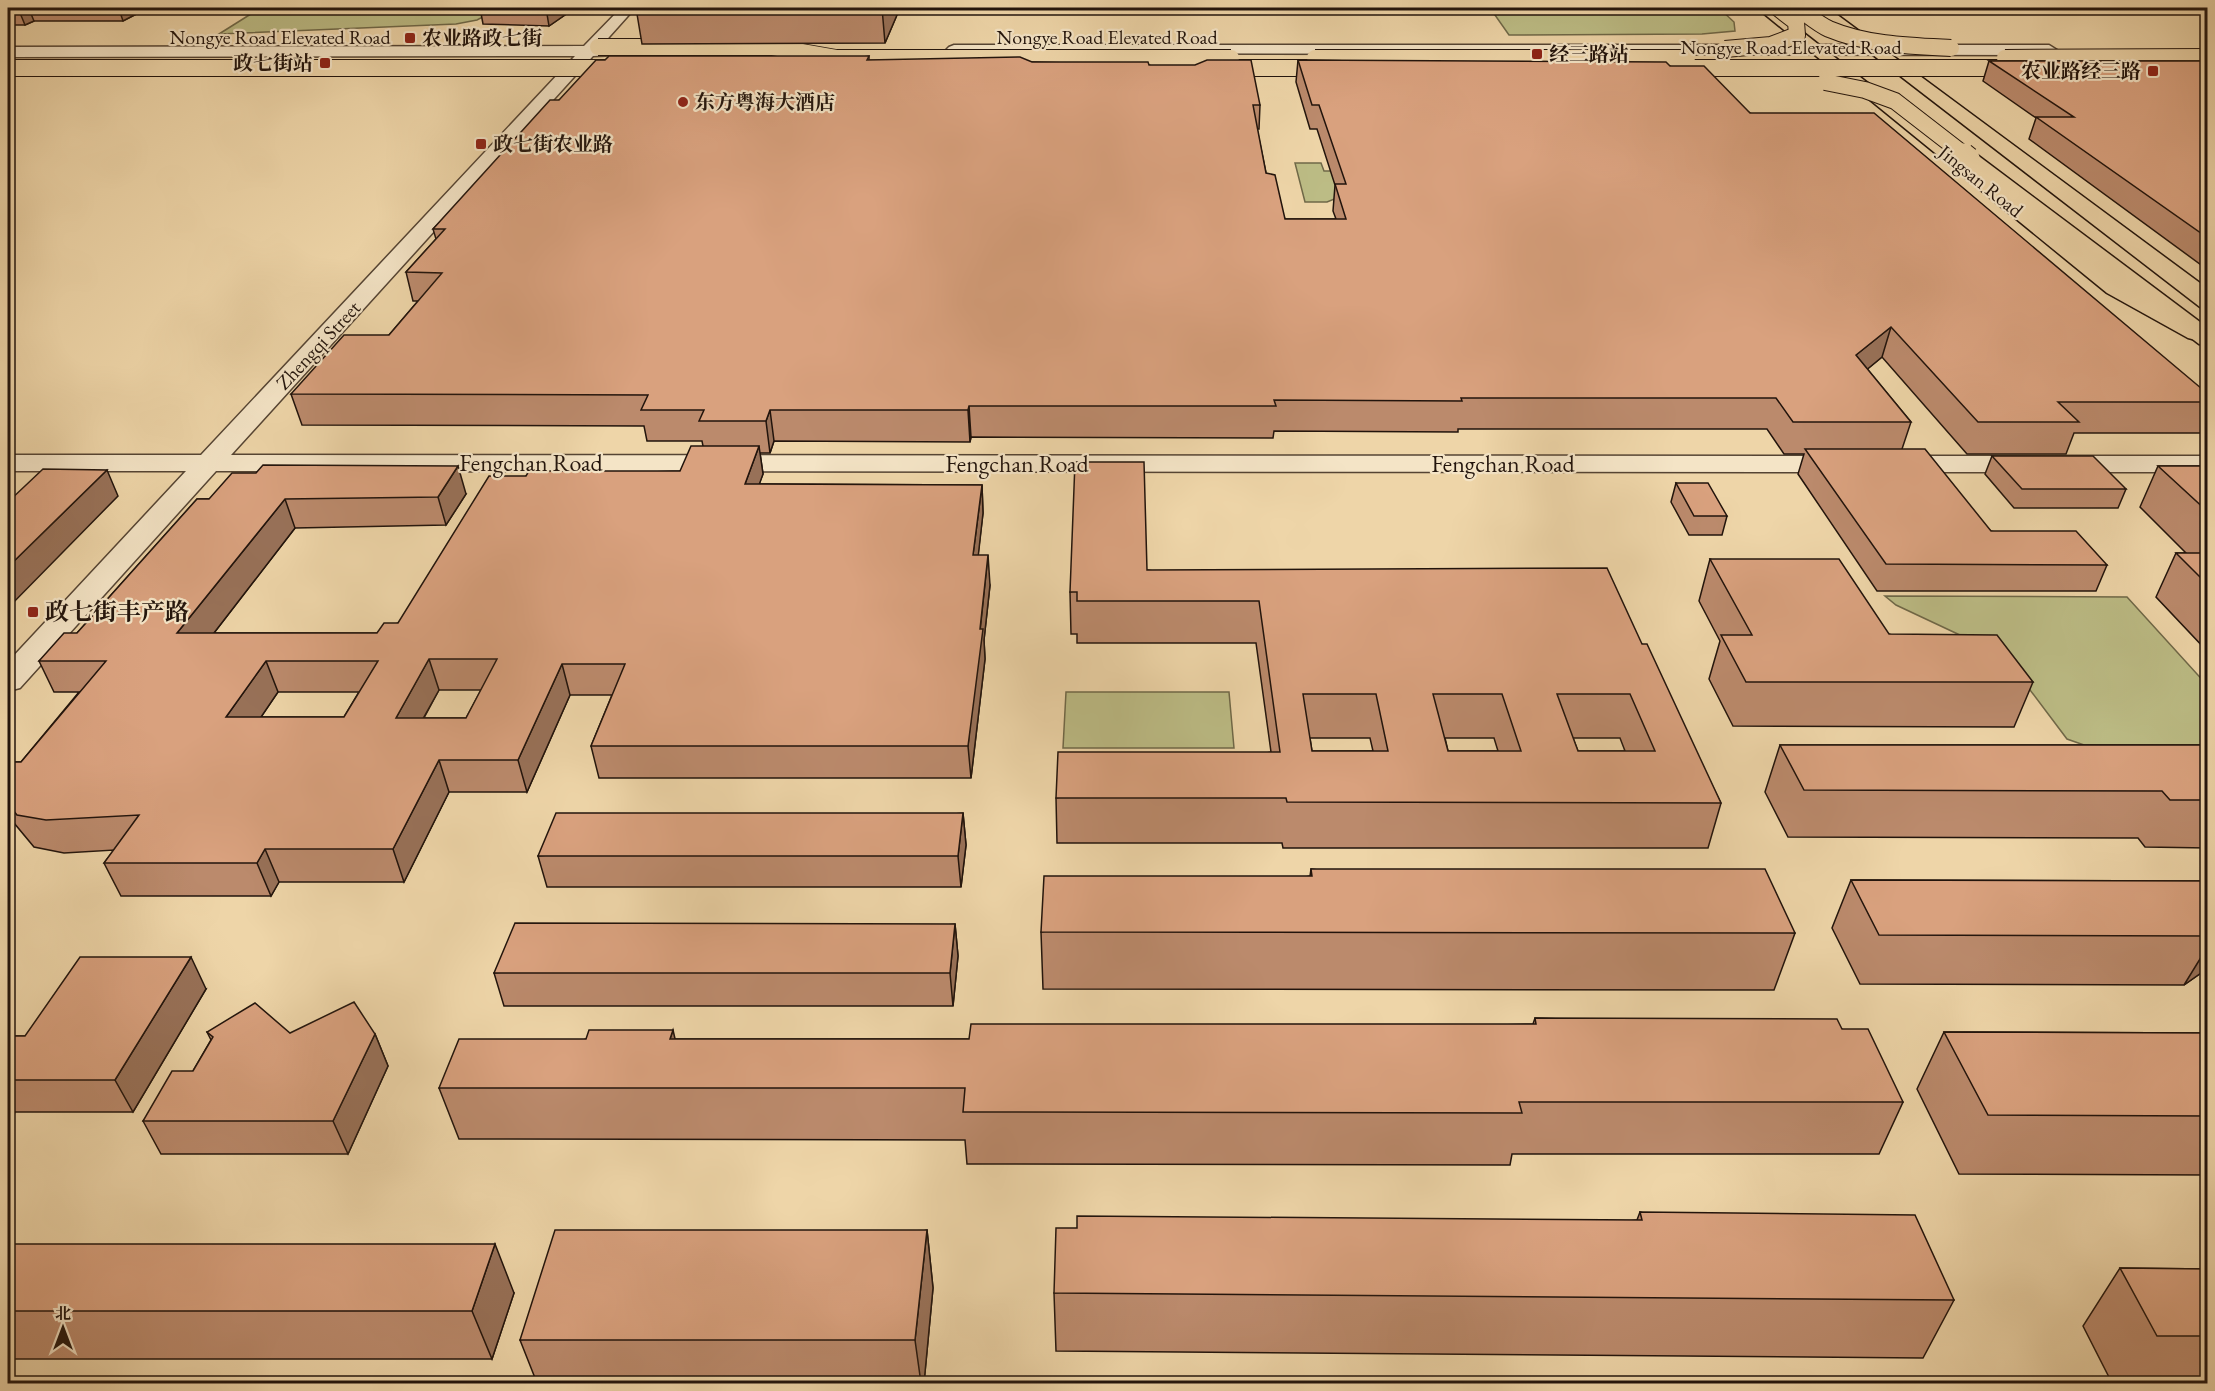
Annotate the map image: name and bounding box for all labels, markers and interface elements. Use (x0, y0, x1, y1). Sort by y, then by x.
street label: Nongye Road Elevated Road (169, 24, 391, 50)
street label: Nongye Road Elevated Road (996, 24, 1218, 50)
place label: 农业路政七街 (422, 25, 542, 51)
marker: 农业路政七街 (403, 31, 417, 45)
street label: Nongye Road Elevated Road (1680, 34, 1902, 60)
place label: 经三路站 (1549, 41, 1629, 67)
marker: 经三路站 (1530, 47, 1544, 61)
place label: 政七街站 (233, 50, 313, 76)
marker: 政七街站 (318, 56, 332, 70)
place label: 农业路经三路 (2021, 58, 2141, 84)
marker: 农业路经三路 (2146, 64, 2160, 78)
place label: 东方粤海大酒店 (695, 89, 835, 115)
marker: 东方粤海大酒店 (676, 95, 690, 109)
place label: 政七街农业路 (493, 131, 613, 157)
marker: 政七街农业路 (474, 137, 488, 151)
street label: Jingsan Road (1932, 138, 2029, 224)
street label: Zhengqi Street (270, 294, 366, 395)
street label: Fengchan Road (459, 447, 604, 478)
street label: Fengchan Road (945, 448, 1090, 479)
street label: Fengchan Road (1431, 448, 1576, 479)
place label: 政七街丰产路 (45, 596, 189, 627)
marker: 政七街丰产路 (26, 605, 40, 619)
north arrow (33, 1298, 93, 1358)
text: 北 (55, 1303, 71, 1324)

